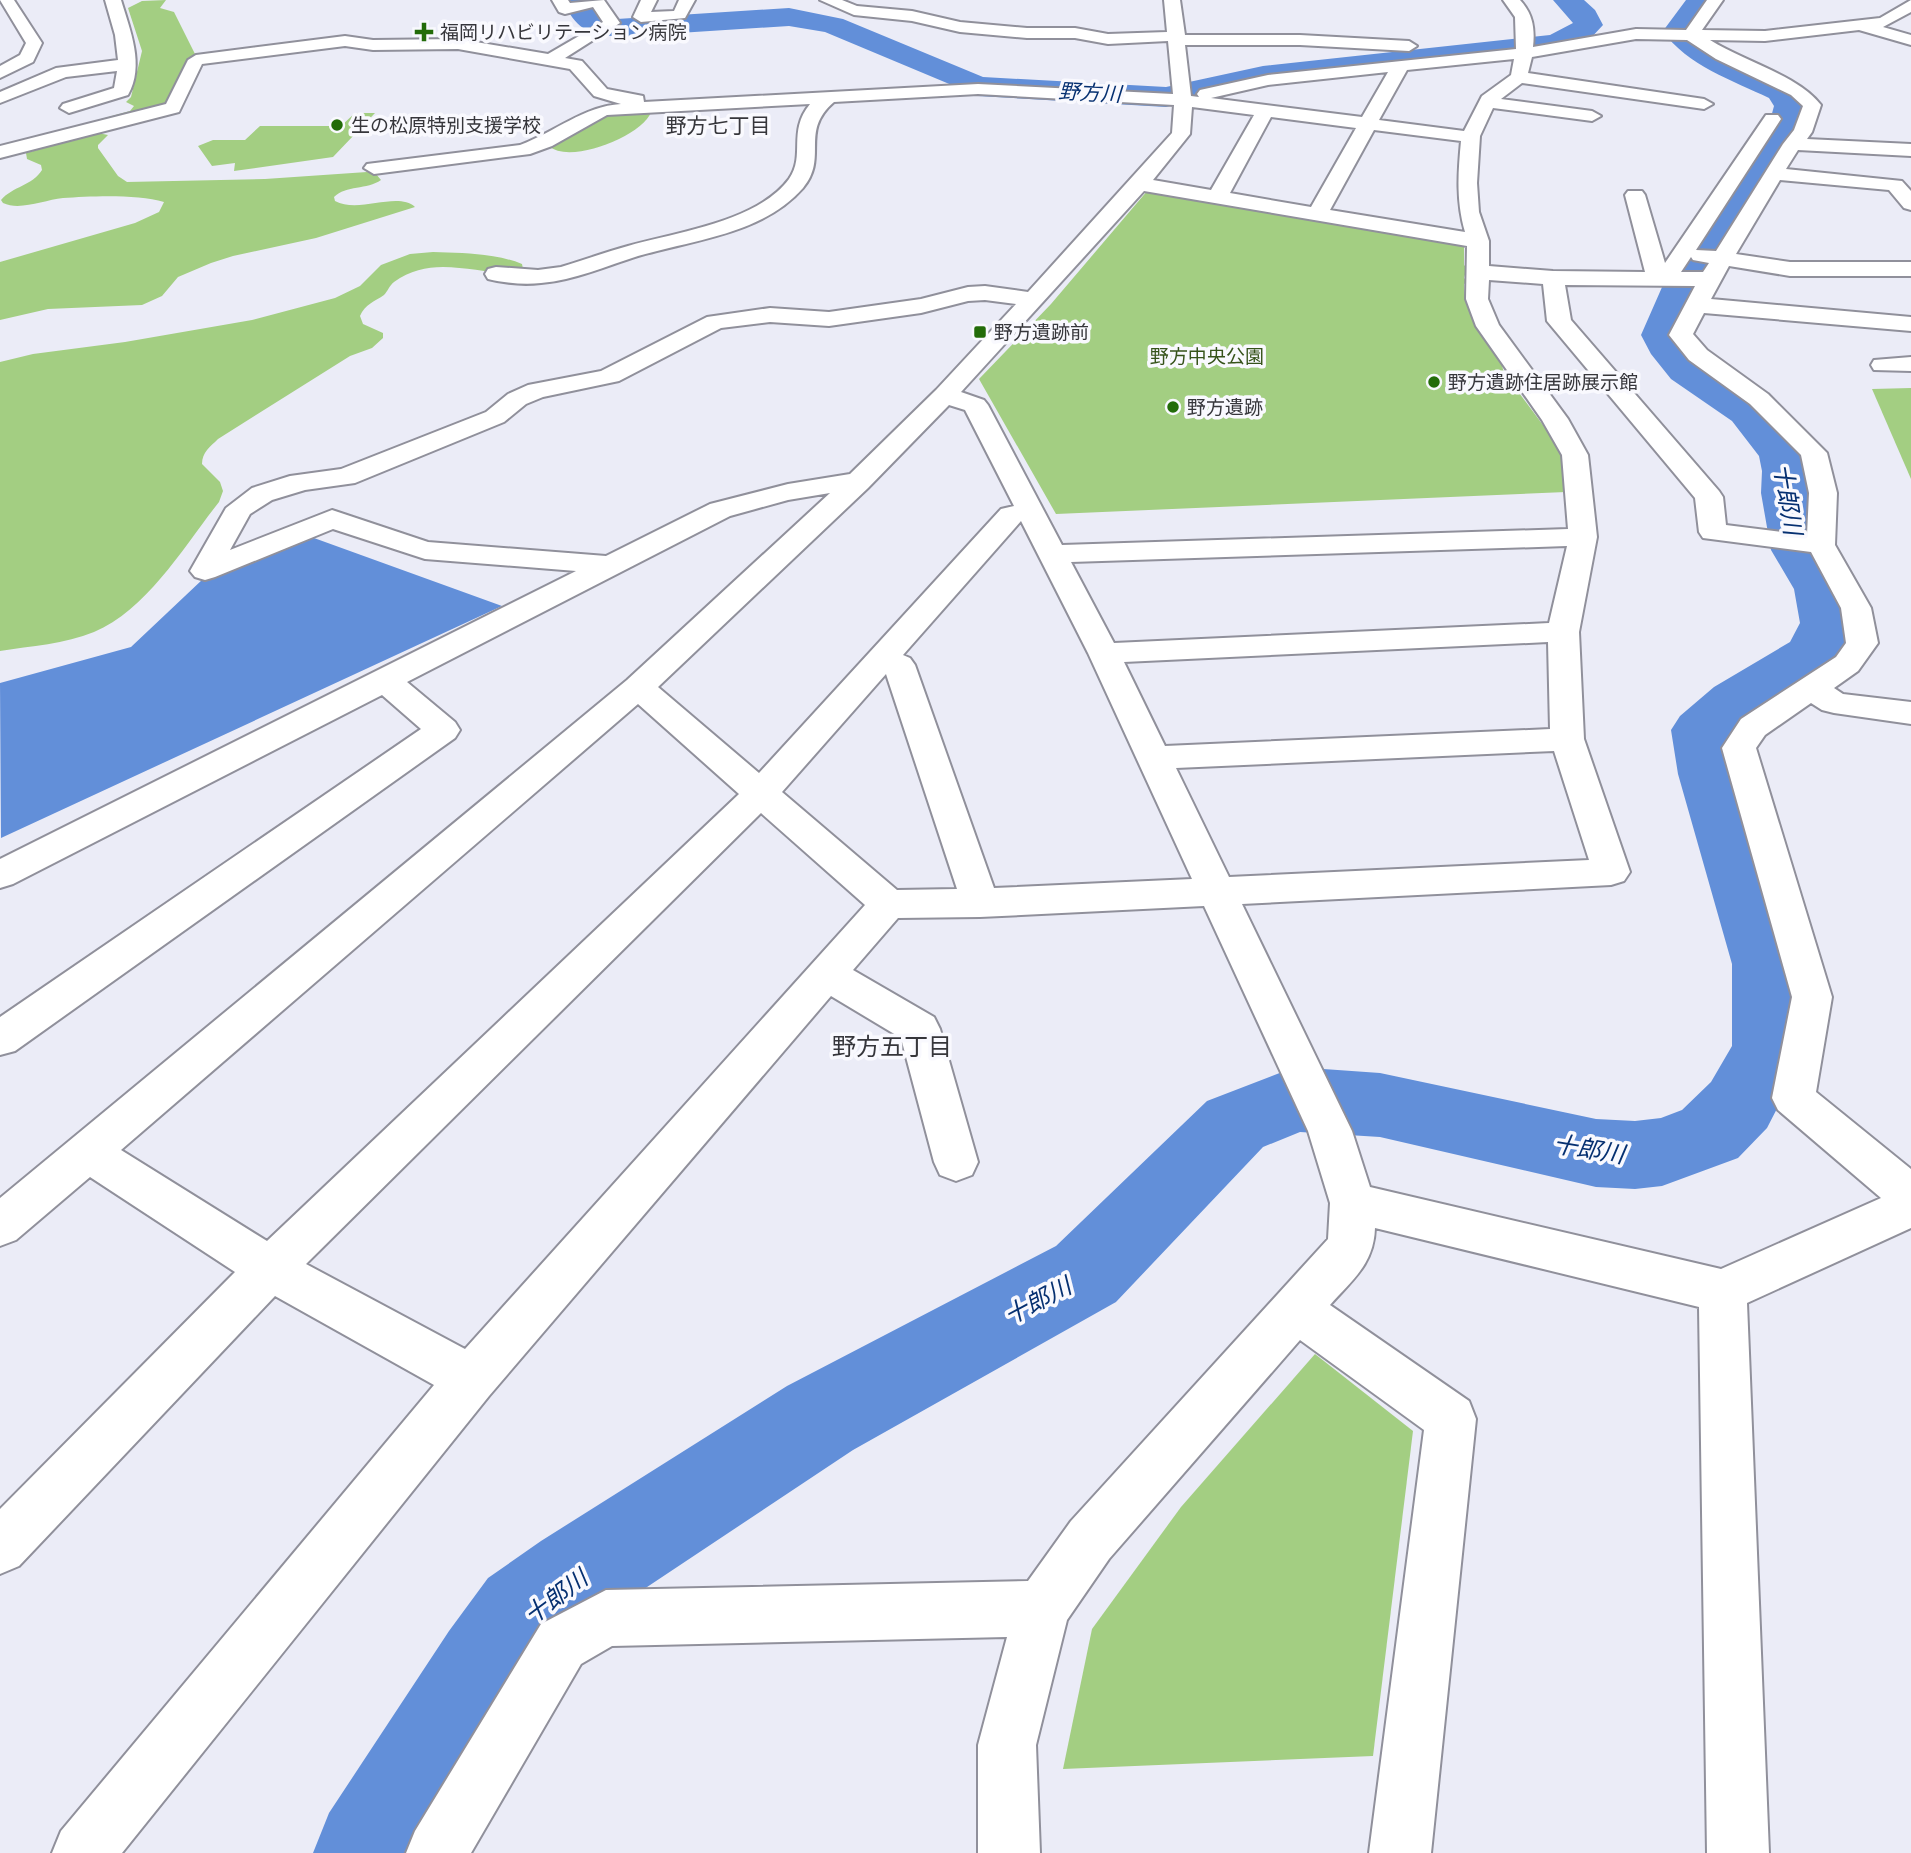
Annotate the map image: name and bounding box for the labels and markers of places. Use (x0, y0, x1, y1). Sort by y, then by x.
place label: 福岡リハビリテーション病院 (440, 19, 687, 45)
marker: 福岡リハビリテーション病院 (414, 22, 434, 42)
place label: 生の松原特別支援学校 (351, 112, 541, 138)
marker: 生の松原特別支援学校 (329, 117, 345, 133)
place label: 野方遺跡前 (994, 319, 1089, 345)
marker: 野方遺跡前 (972, 324, 988, 340)
place label: 野方遺跡住居跡展示館 (1448, 369, 1638, 395)
marker: 野方遺跡住居跡展示館 (1426, 374, 1442, 390)
place label: 野方遺跡 (1187, 394, 1263, 420)
marker: 野方遺跡 (1165, 399, 1181, 415)

